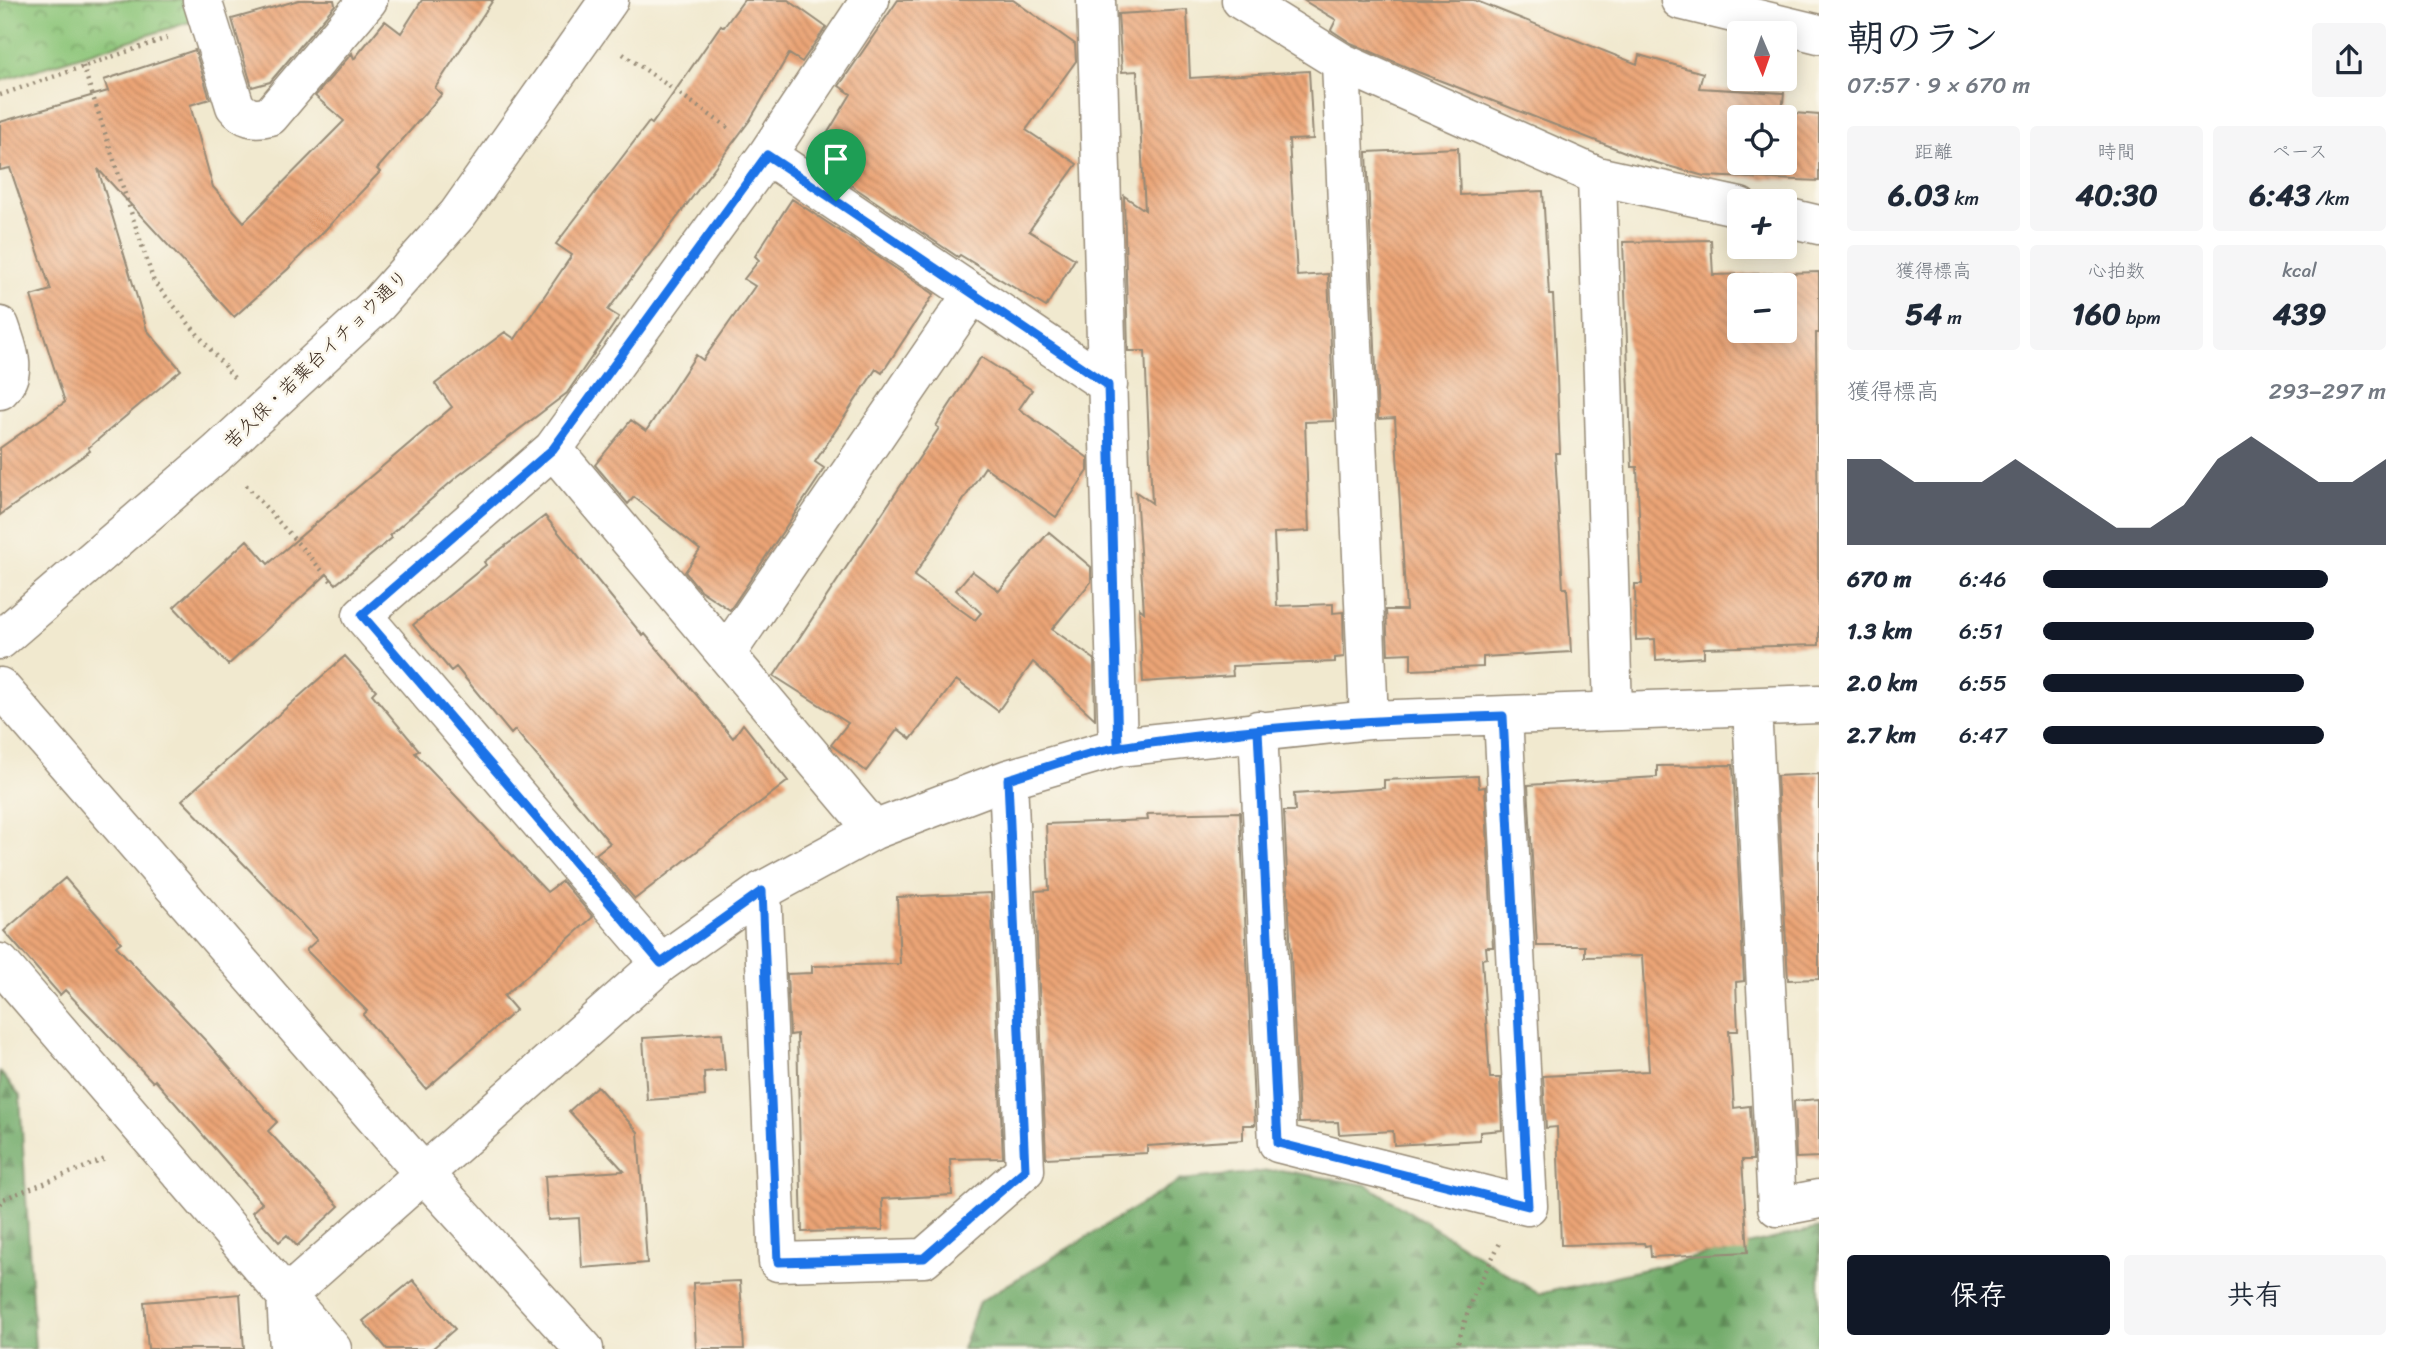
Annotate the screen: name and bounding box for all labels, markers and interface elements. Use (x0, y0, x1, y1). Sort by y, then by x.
text: 朝のラン (1847, 5, 1999, 72)
north arrow (1727, 21, 1797, 91)
map controls (1727, 21, 1797, 343)
button: share (2312, 23, 2386, 97)
text: 07:57 · 9 × 670 m (1847, 65, 2030, 106)
button: locate (1727, 105, 1797, 175)
pin (806, 129, 866, 201)
text: 距離 (1914, 135, 1953, 168)
text: 時間 (2097, 135, 2136, 168)
text: ペース (2272, 135, 2327, 168)
icon: arrive (817, 140, 855, 178)
text: 6.03 (1888, 168, 1949, 222)
text: 40:30 (2075, 168, 2158, 222)
text: 6:43 (2249, 168, 2311, 222)
text: km (1949, 182, 1979, 215)
text: /km (2311, 182, 2350, 215)
button: + (1727, 189, 1797, 259)
text: 獲得標高 (1895, 254, 1972, 287)
text: 心拍数 (2088, 254, 2145, 287)
text: kcal (2282, 254, 2317, 287)
street label: 苦久保・若葉台イチョウ通り (216, 261, 416, 457)
button: − (1727, 273, 1797, 343)
text: 54 (1905, 287, 1942, 341)
text: 160 (2072, 287, 2121, 341)
text: 439 (2273, 287, 2326, 341)
text: m (1942, 301, 1962, 334)
text: bpm (2121, 301, 2161, 334)
text: 獲得標高 (1847, 371, 1939, 412)
text: 293–297 m (2269, 371, 2386, 412)
text: 670 m (1847, 559, 1911, 600)
text: 6:46 (1959, 559, 2006, 600)
text: 1.3 km (1847, 611, 1912, 652)
text: 6:51 (1959, 611, 2003, 652)
text: 2.0 km (1847, 663, 1918, 704)
text: 6:55 (1959, 663, 2007, 704)
text: 2.7 km (1847, 715, 1916, 756)
text: 6:47 (1959, 715, 2007, 756)
button: 保存 (1847, 1255, 2110, 1335)
button: 共有 (2124, 1255, 2386, 1335)

